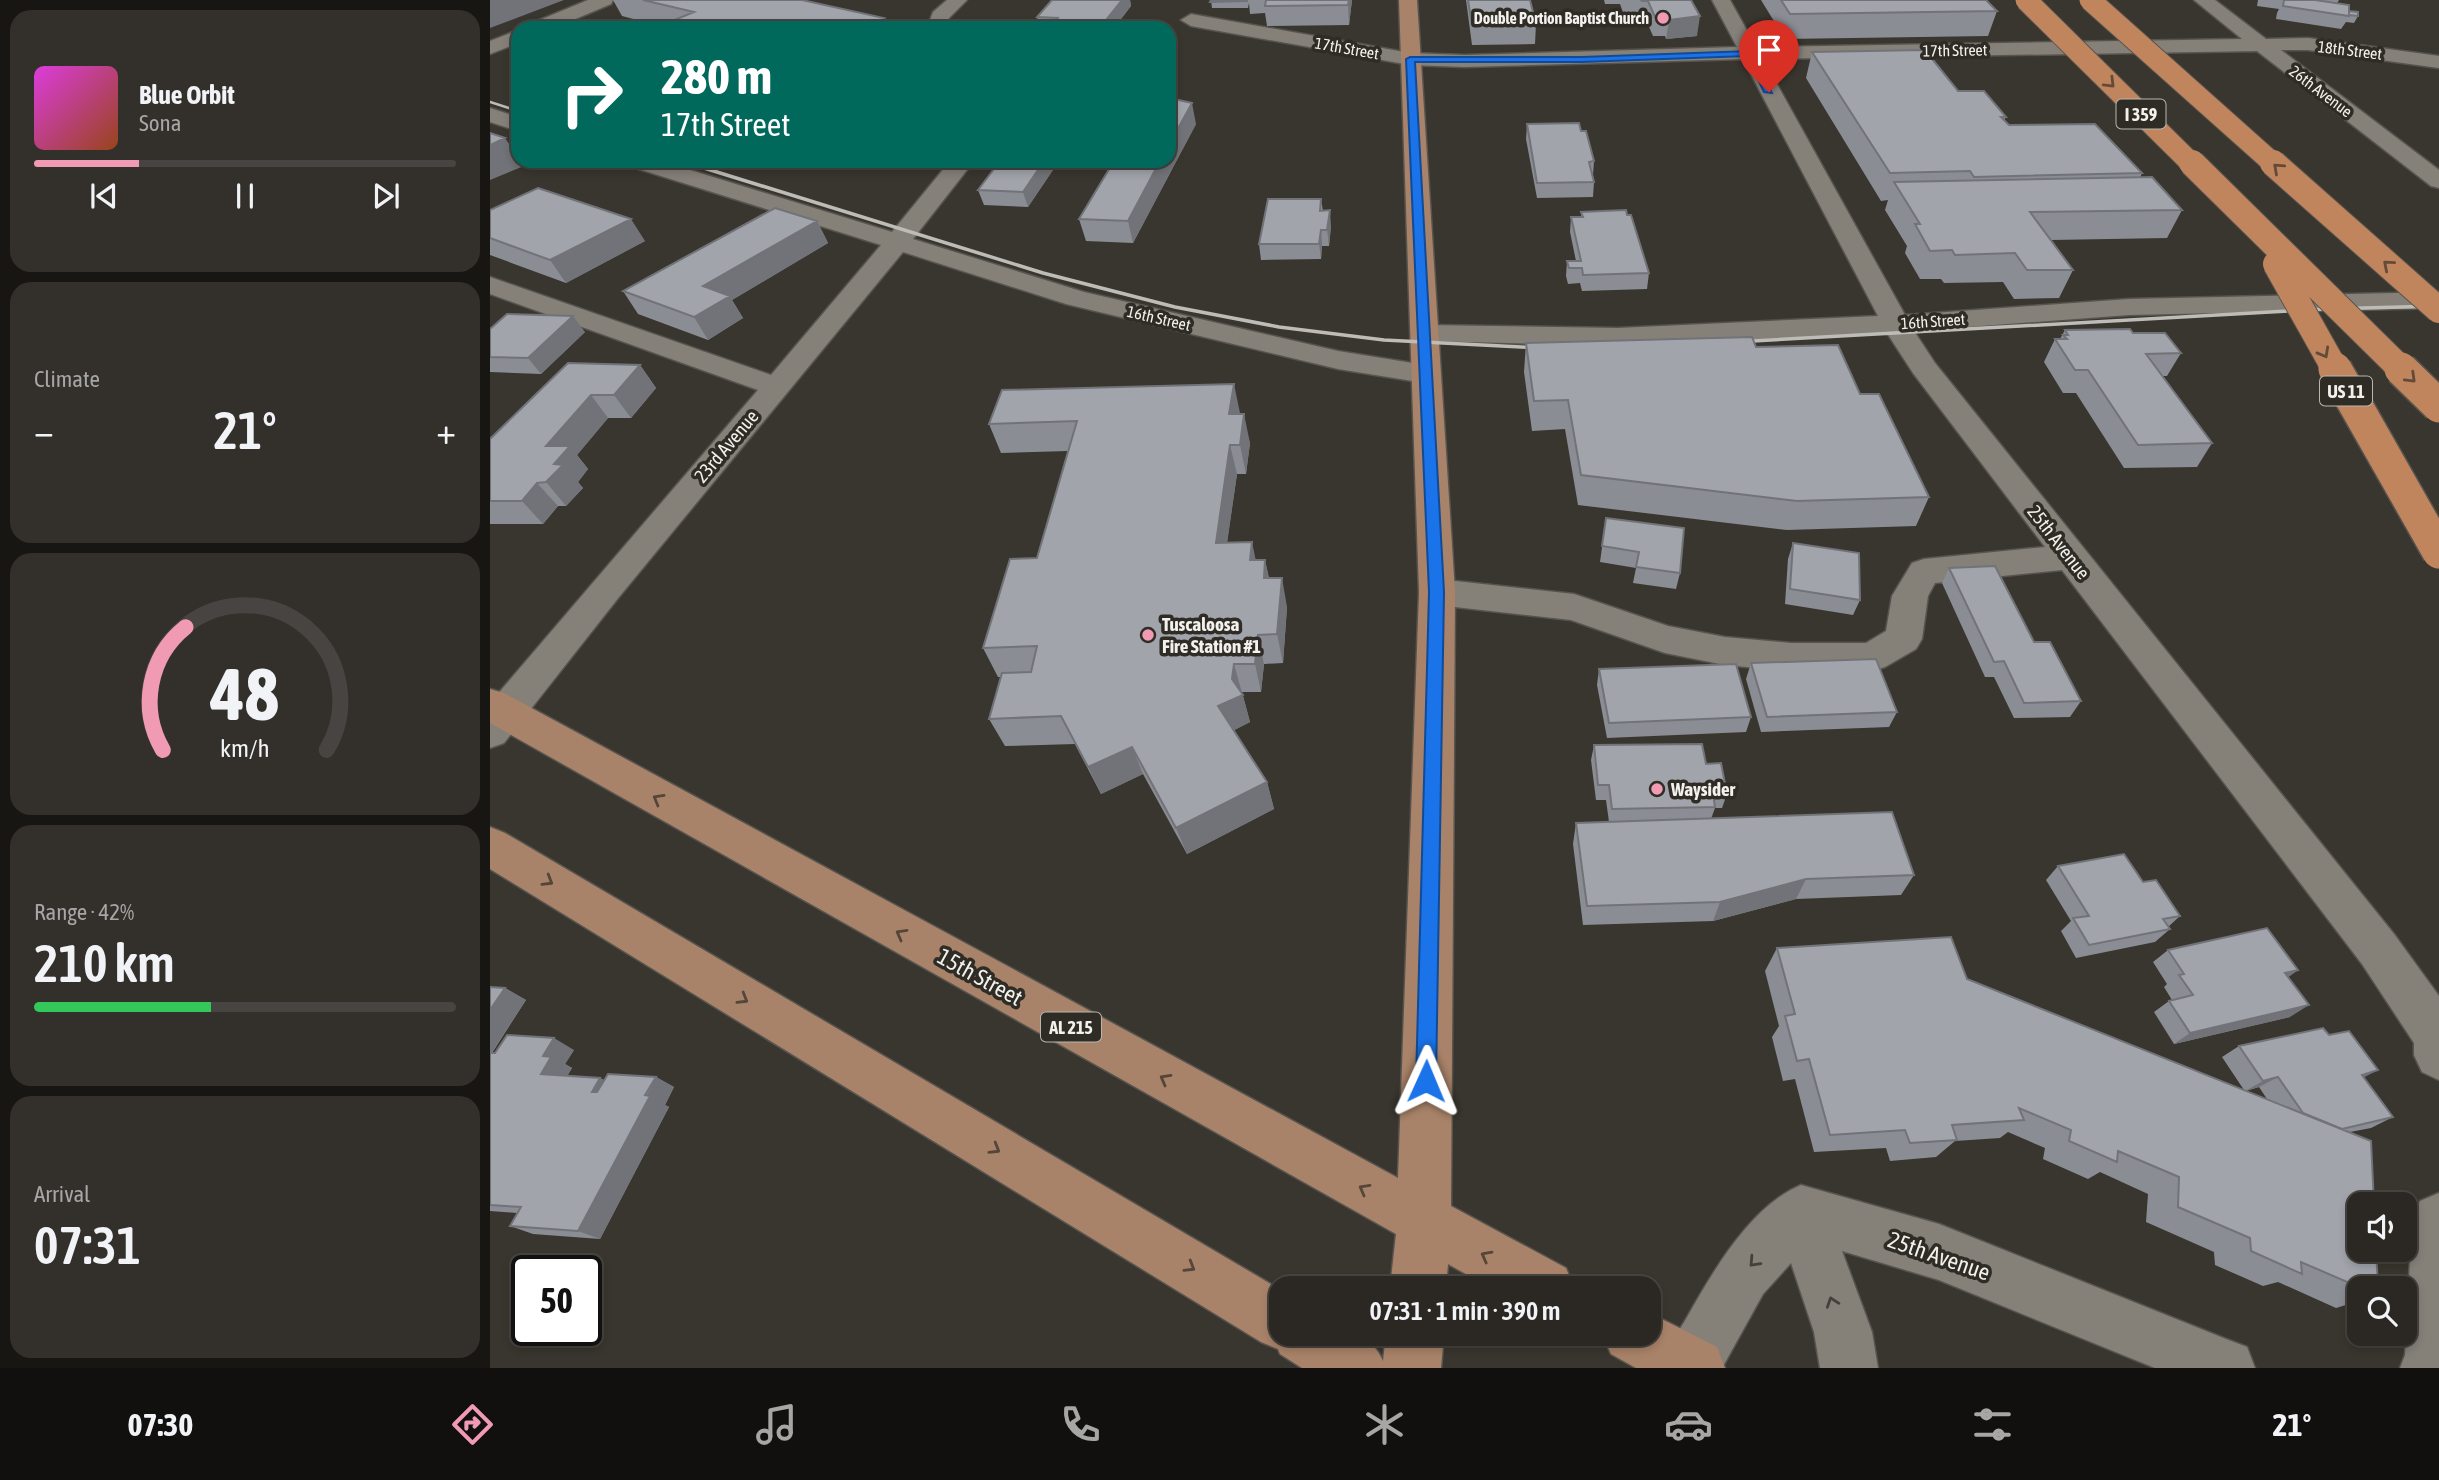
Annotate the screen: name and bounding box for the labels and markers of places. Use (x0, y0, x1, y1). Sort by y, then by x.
place label: Double Portion Baptist Church (1474, 9, 1649, 27)
marker: Double Portion Baptist Church (1655, 10, 1671, 26)
pin (1739, 20, 1799, 92)
place label: Tuscaloosa Fire Station #1 (1162, 613, 1261, 657)
marker: Tuscaloosa Fire Station #1 (1140, 627, 1156, 643)
place label: Waysider (1670, 778, 1736, 800)
marker: Waysider (1649, 781, 1665, 797)

